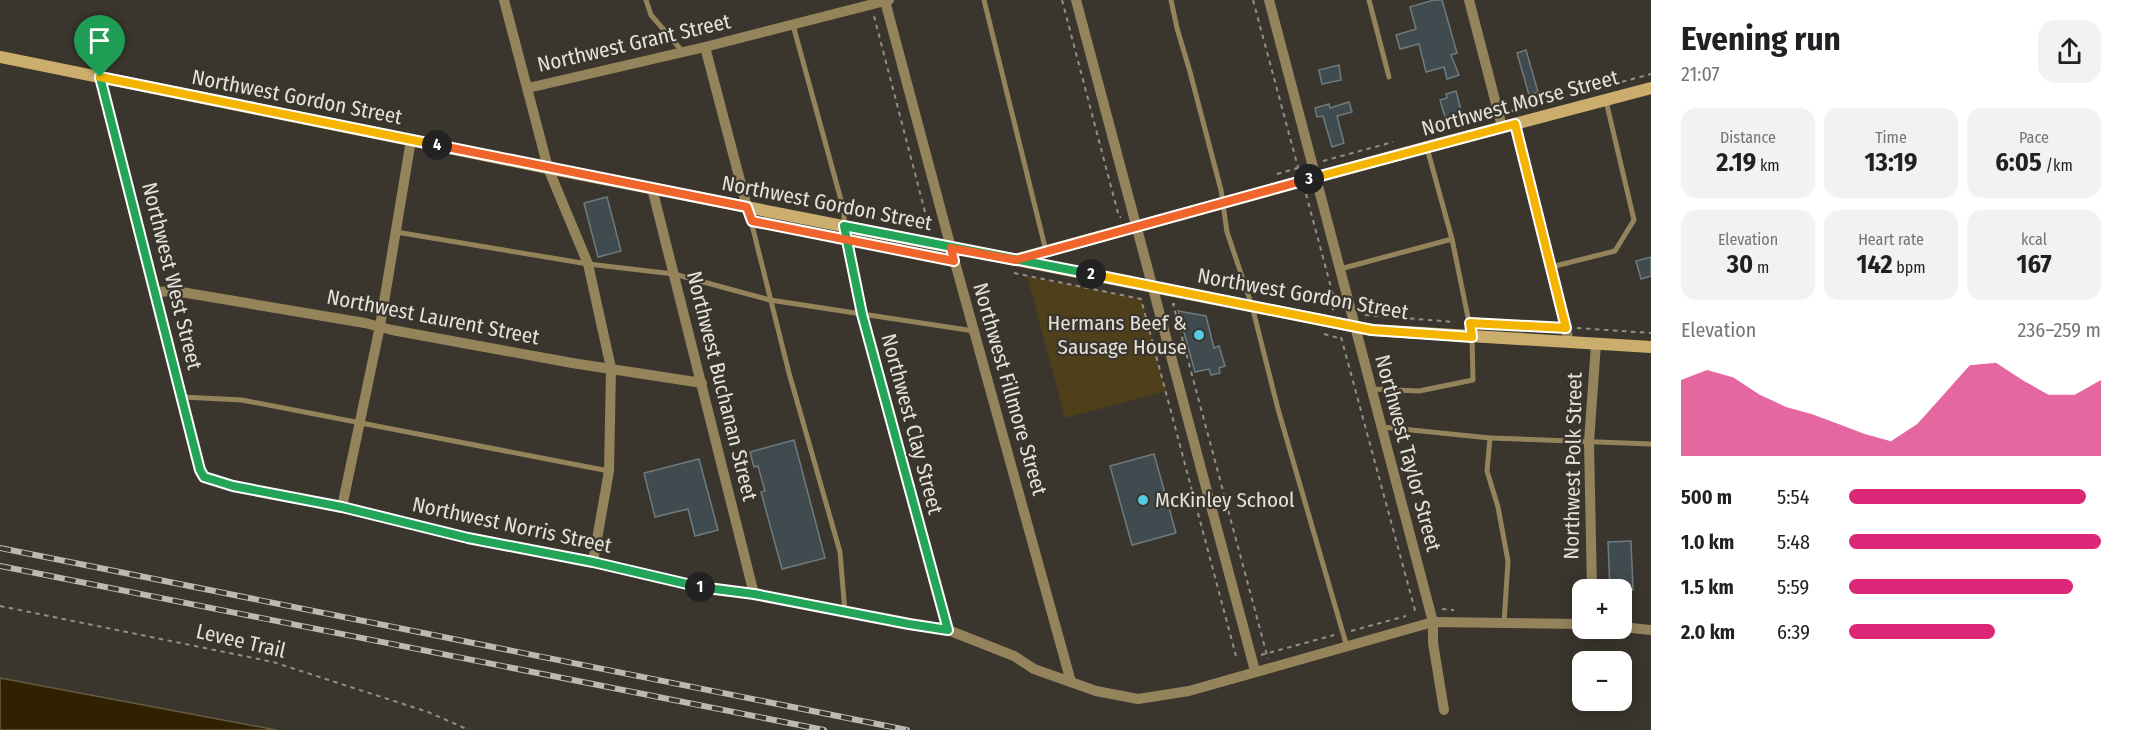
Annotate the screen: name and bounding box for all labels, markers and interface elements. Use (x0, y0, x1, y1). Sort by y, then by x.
street label: Northwest Grant Street (535, 8, 733, 78)
pin (74, 15, 125, 77)
text: Evening run (1681, 19, 1841, 59)
button: share (2038, 20, 2101, 83)
icon: arrive (83, 24, 116, 57)
text: 21:07 (1681, 62, 1720, 86)
street label: Northwest Gordon Street (190, 64, 405, 130)
street label: Northwest Morse Street (1419, 64, 1621, 142)
text: Distance (1720, 128, 1776, 147)
text: Time (1875, 128, 1907, 147)
text: Pace (2019, 128, 2049, 147)
pin: 4 (422, 130, 452, 160)
text: 4 (433, 135, 441, 154)
text: 2.19 (1716, 147, 1756, 178)
text: 13:19 (1865, 147, 1917, 178)
text: 6:05 (1995, 147, 2042, 178)
text: km (1756, 156, 1780, 175)
text: /km (2042, 156, 2073, 175)
pin: 3 (1294, 164, 1324, 194)
text: 3 (1305, 169, 1313, 188)
street label: Northwest Gordon Street (720, 170, 935, 236)
street label: Northwest West Street (136, 180, 208, 373)
text: Elevation (1718, 230, 1778, 249)
text: Heart rate (1858, 230, 1924, 249)
text: kcal (2021, 230, 2047, 249)
text: 30 (1727, 249, 1753, 280)
text: 142 (1856, 249, 1893, 280)
text: 167 (2016, 249, 2052, 280)
text: m (1753, 258, 1769, 277)
text: bpm (1893, 258, 1926, 277)
pin: 2 (1076, 259, 1106, 289)
street label: Northwest Gordon Street (1196, 263, 1411, 325)
text: 2 (1087, 264, 1095, 283)
street label: Northwest Buchanan Street (681, 268, 763, 504)
street label: Northwest Fillmore Street (967, 280, 1053, 498)
street label: Northwest Laurent Street (324, 284, 542, 350)
place label: Hermans Beef & Sausage House (1048, 310, 1187, 360)
text: Elevation (1681, 318, 1756, 342)
text: 236–259 m (2018, 318, 2101, 342)
marker: Hermans Beef & Sausage House (1192, 328, 1206, 342)
street label: Northwest Clay Street (875, 331, 949, 517)
street label: Northwest Taylor Street (1369, 352, 1447, 554)
street label: Northwest Polk Street (1558, 372, 1588, 560)
text: 500 m (1681, 485, 1732, 509)
text: 5:54 (1777, 485, 1809, 509)
place label: McKinley School (1155, 487, 1295, 513)
street label: Northwest Norris Street (410, 491, 614, 559)
marker: McKinley School (1136, 493, 1150, 507)
text: 1.0 km (1681, 530, 1734, 554)
text: 5:48 (1777, 530, 1810, 554)
pin: 1 (685, 572, 715, 602)
text: 1.5 km (1681, 575, 1734, 599)
text: 5:59 (1777, 575, 1809, 599)
text: 1 (697, 577, 703, 596)
map controls (1572, 579, 1632, 711)
button: + (1572, 579, 1632, 639)
street label: Levee Trail (194, 618, 289, 664)
text: 2.0 km (1681, 620, 1735, 644)
text: 6:39 (1777, 620, 1810, 644)
button: − (1572, 651, 1632, 711)

